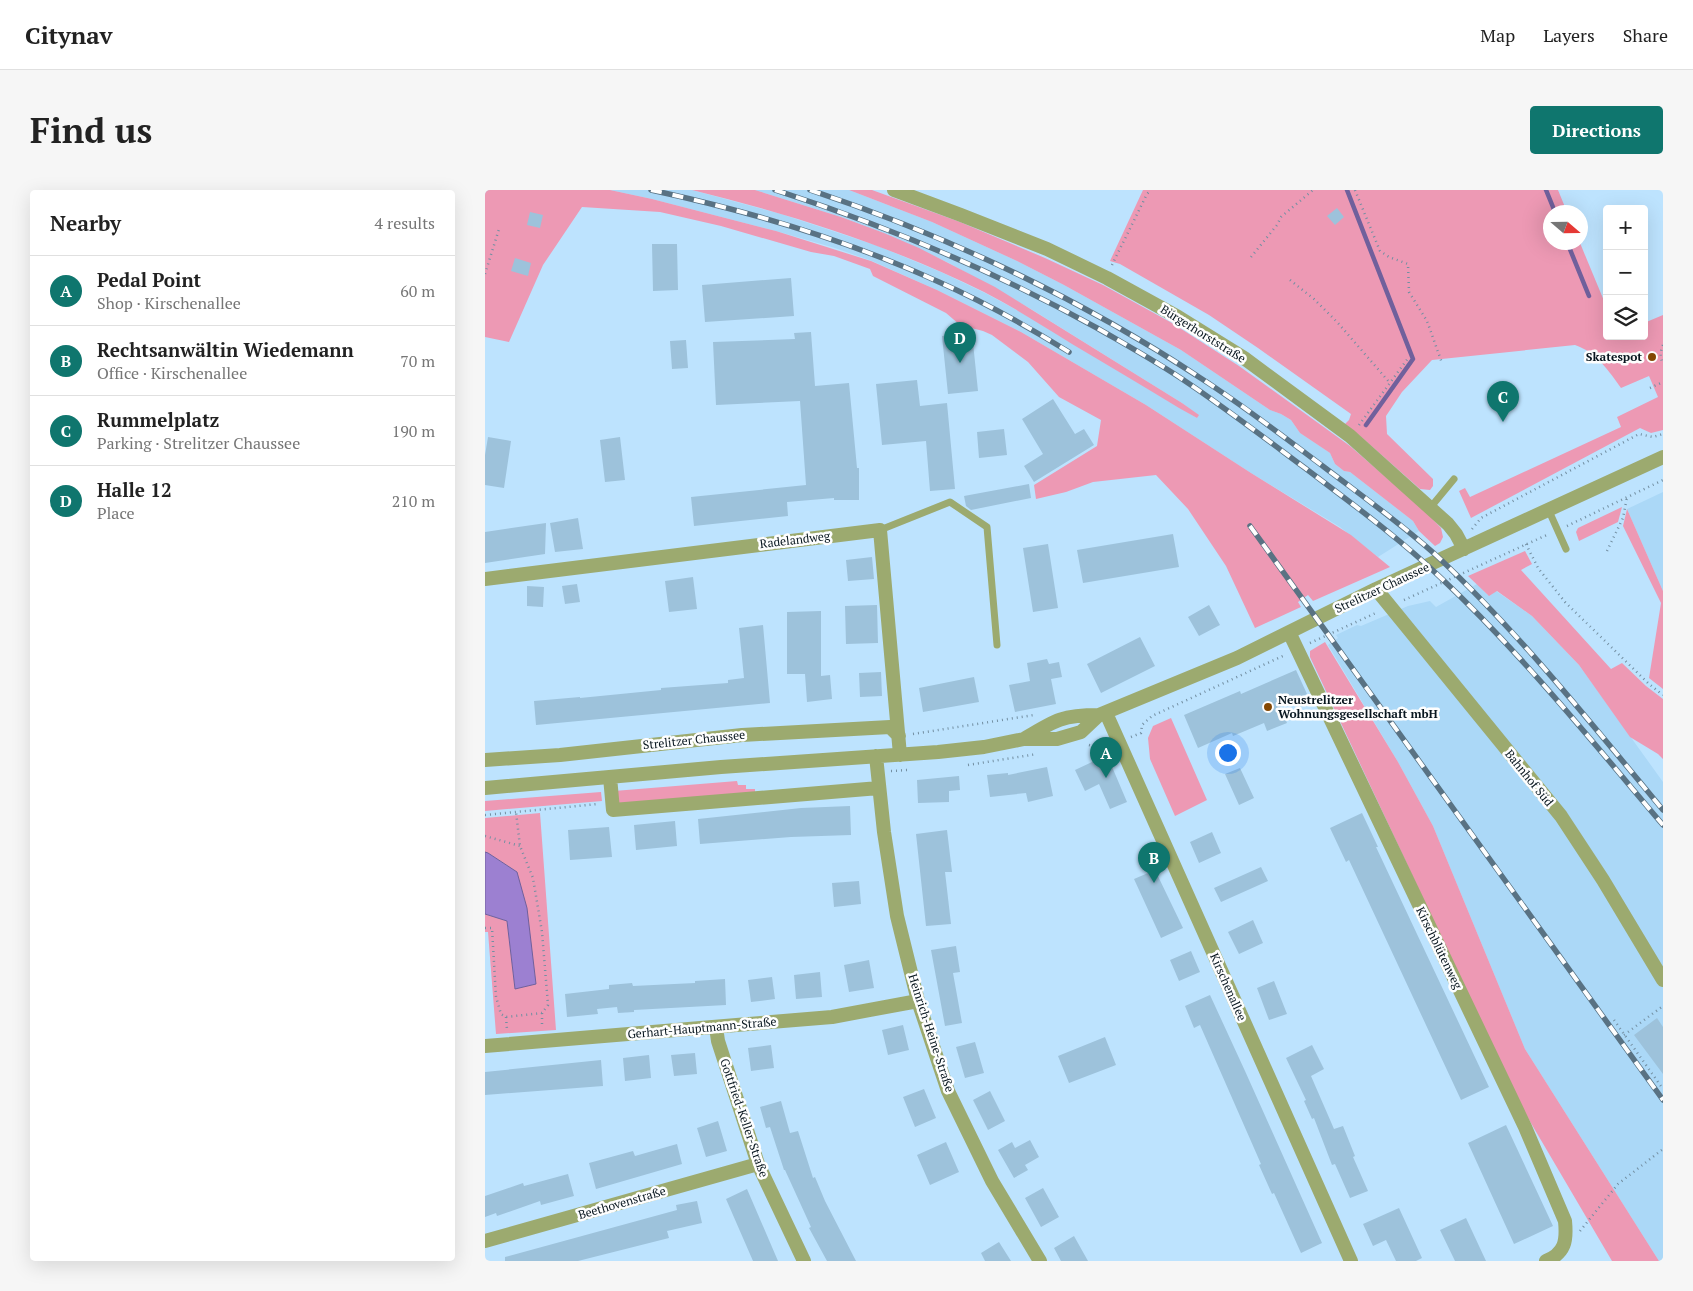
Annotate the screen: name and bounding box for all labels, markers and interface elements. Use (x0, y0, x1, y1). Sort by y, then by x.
text: Citynav (25, 19, 112, 51)
text: Map (1480, 23, 1515, 47)
text: Layers (1543, 23, 1595, 47)
text: Share (1623, 23, 1668, 47)
button: Directions (1530, 106, 1663, 154)
text: Find us (30, 107, 152, 153)
north arrow (1543, 205, 1588, 250)
map controls (1603, 205, 1648, 340)
button: + (1603, 205, 1648, 250)
text: Nearby (50, 209, 121, 237)
text: 4 results (375, 212, 435, 234)
button: − (1603, 250, 1648, 295)
text: Pedal Point (97, 267, 201, 292)
text: A (60, 280, 72, 302)
text: 60 m (400, 280, 435, 302)
text: Shop · Kirschenallee (97, 292, 241, 314)
button: layers (1603, 295, 1648, 340)
street label: Bürgerhorststraße (1158, 301, 1249, 366)
pin: D (944, 322, 976, 363)
text: Rechtsanwältin Wiedemann (97, 337, 354, 362)
place label: Skatespot (1586, 349, 1642, 364)
text: B (61, 350, 71, 372)
text: 70 m (400, 350, 435, 372)
marker: Skatespot (1646, 351, 1658, 363)
text: Office · Kirschenallee (97, 362, 247, 384)
pin: C (1487, 381, 1519, 422)
text: Rummelplatz (97, 407, 219, 432)
text: C (61, 420, 71, 442)
text: 190 m (392, 420, 435, 442)
text: Parking · Strelitzer Chaussee (97, 432, 300, 454)
text: Halle 12 (97, 477, 172, 502)
text: D (60, 490, 72, 512)
text: 210 m (392, 490, 435, 512)
text: Place (97, 502, 135, 524)
street label: Radelandweg (759, 528, 832, 551)
street label: Strelitzer Chaussee (1332, 559, 1431, 616)
place label: Neustrelitzer Wohnungsgesellschaft mbH (1278, 692, 1438, 721)
marker: Neustrelitzer Wohnungsgesellschaft mbH (1262, 701, 1274, 713)
street label: Strelitzer Chaussee (642, 727, 746, 752)
pin: A (1090, 737, 1122, 778)
your location (1215, 740, 1241, 766)
street label: Bahnhof Süd (1502, 746, 1557, 809)
pin: B (1138, 842, 1170, 883)
street label: Kirschblütenweg (1413, 904, 1466, 992)
street label: Kirschenallee (1207, 951, 1250, 1023)
street label: Heinrich-Heine-Straße (905, 972, 958, 1094)
street label: Gerhart-Hauptmann-Straße (627, 1014, 777, 1041)
street label: Gottfried-Keller-Straße (717, 1056, 772, 1179)
street label: Beethovenstraße (576, 1183, 667, 1222)

